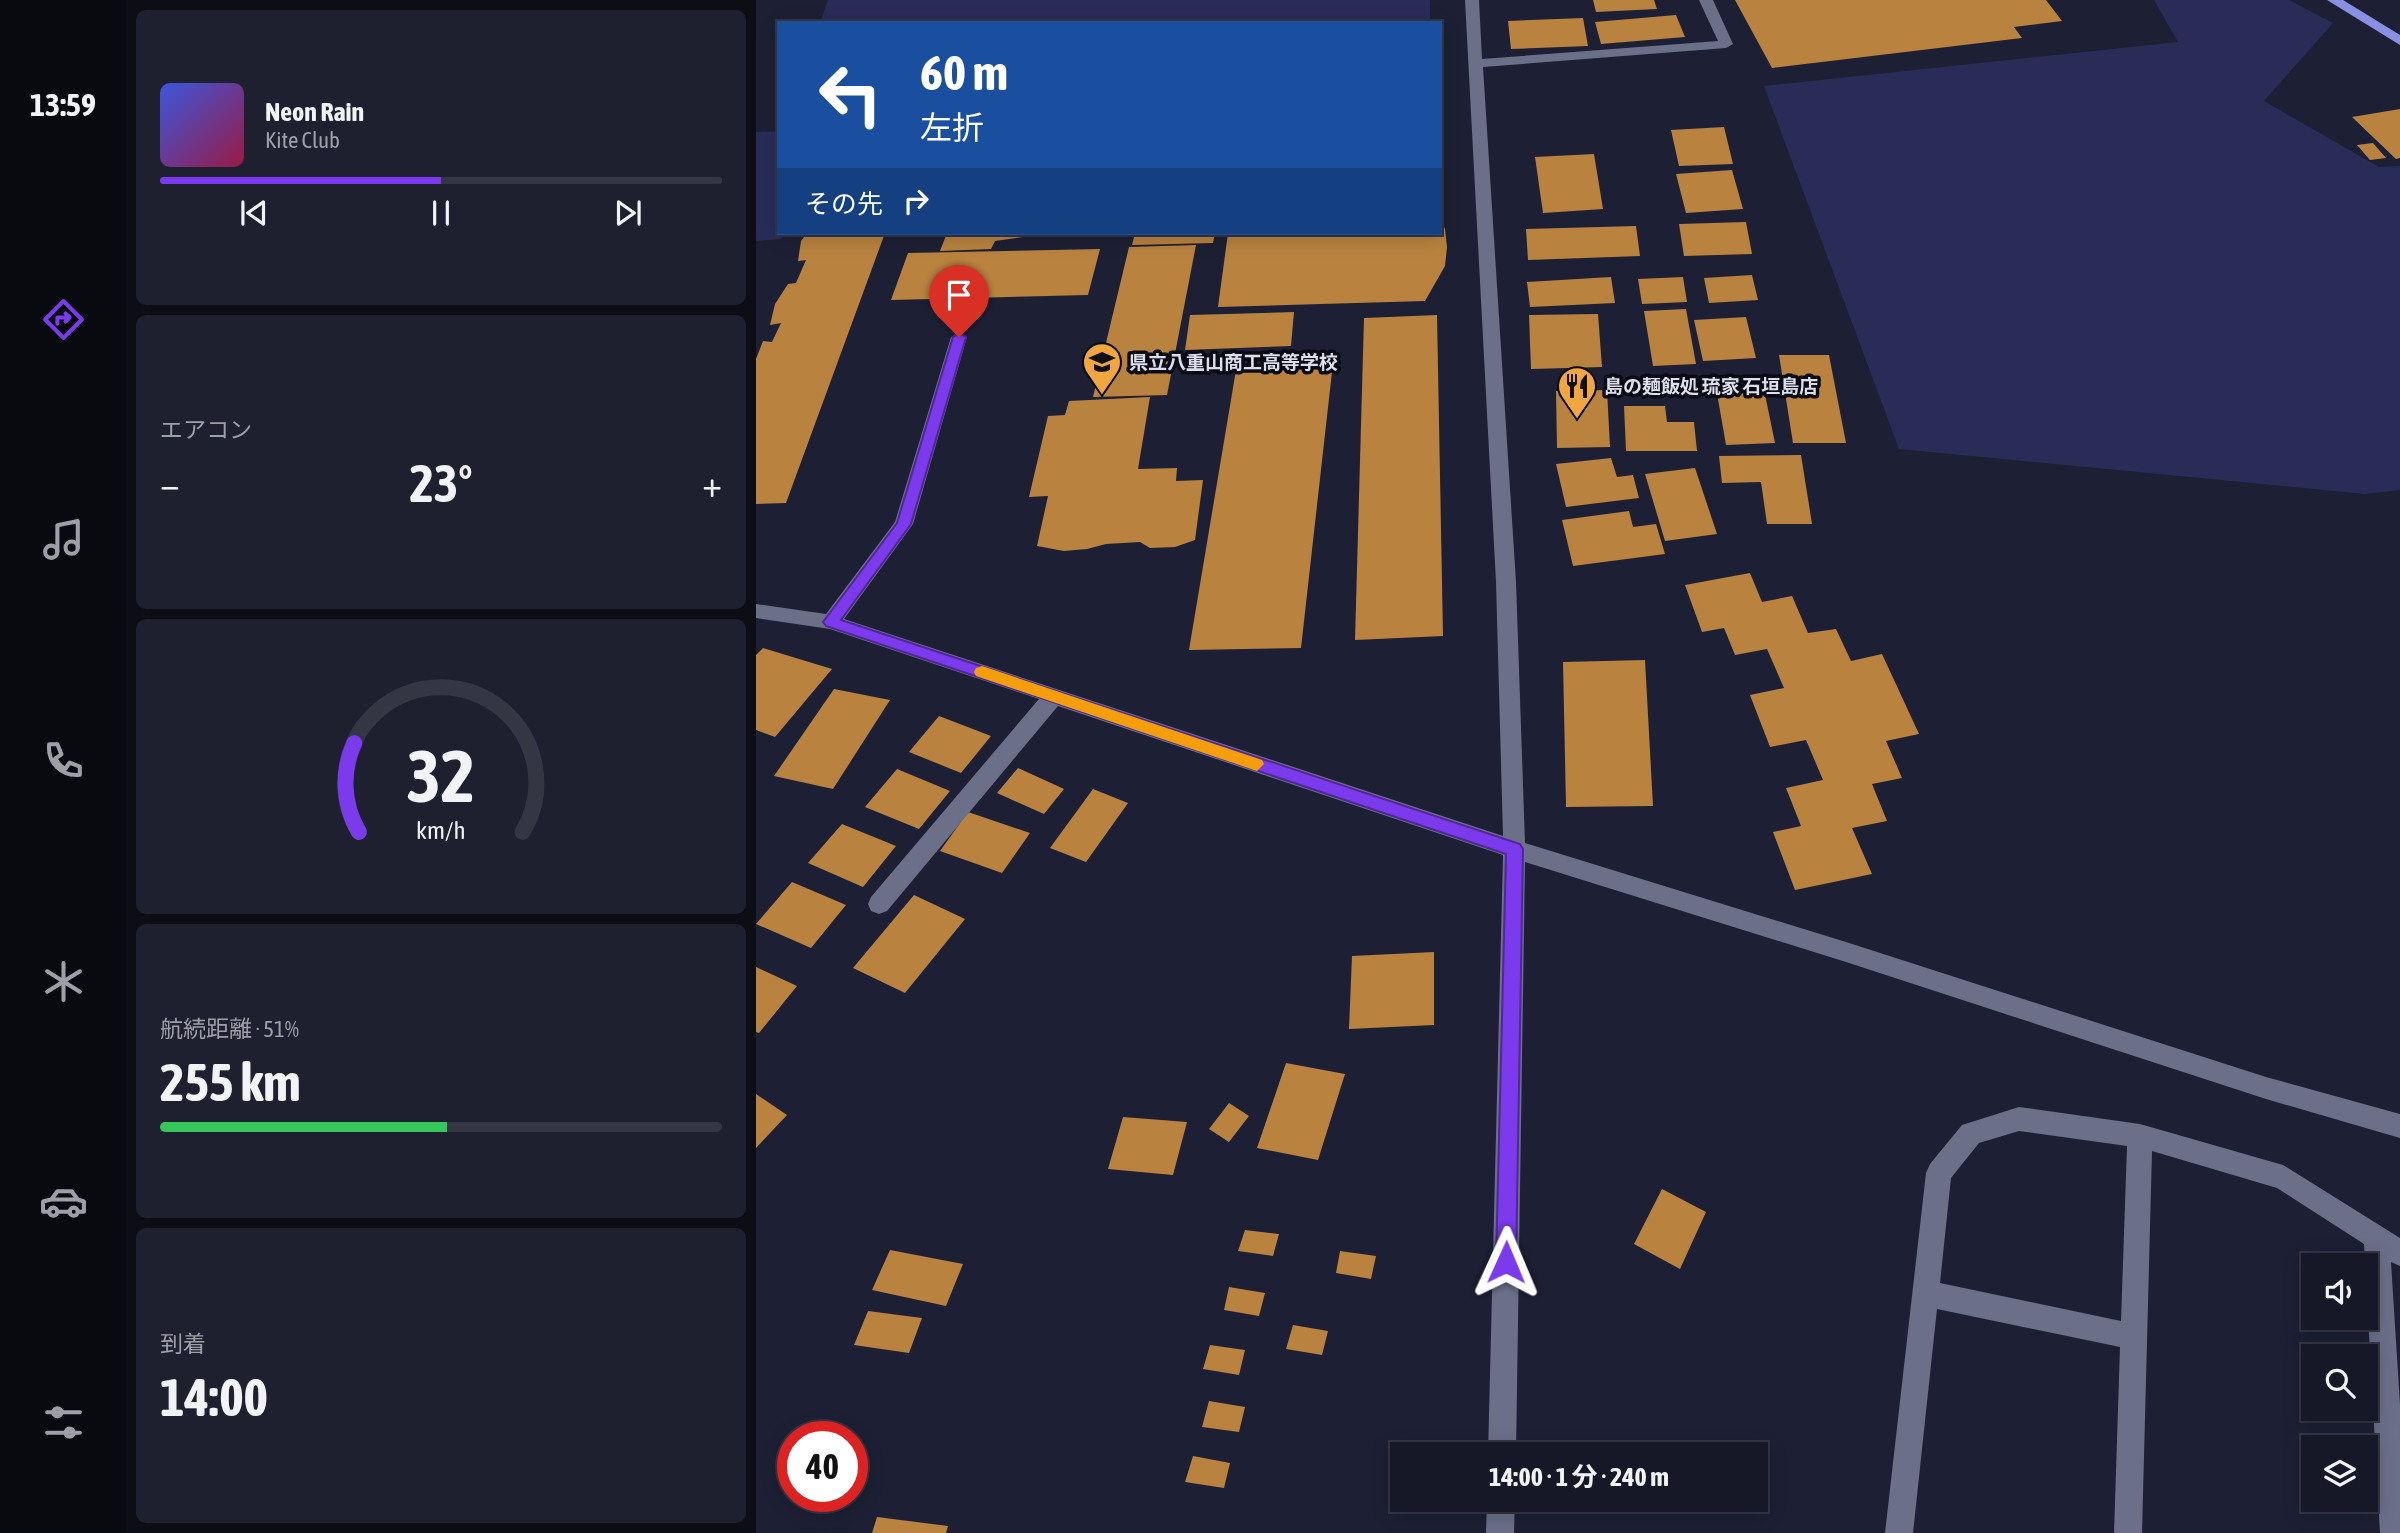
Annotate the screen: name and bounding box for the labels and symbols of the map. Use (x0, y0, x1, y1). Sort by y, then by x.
pin (929, 265, 989, 337)
school or university icon: 県立八重山商工高等学校 (1081, 341, 1123, 396)
place label: 県立八重山商工高等学校 (1129, 351, 1338, 373)
restaurant icon: 島の麺飯処 琉家 石垣島店 (1556, 365, 1598, 420)
place label: 島の麺飯処 琉家 石垣島店 (1604, 375, 1818, 397)
position arrow (1469, 1225, 1543, 1299)
speed limit sign: 40 (777, 1421, 868, 1512)

